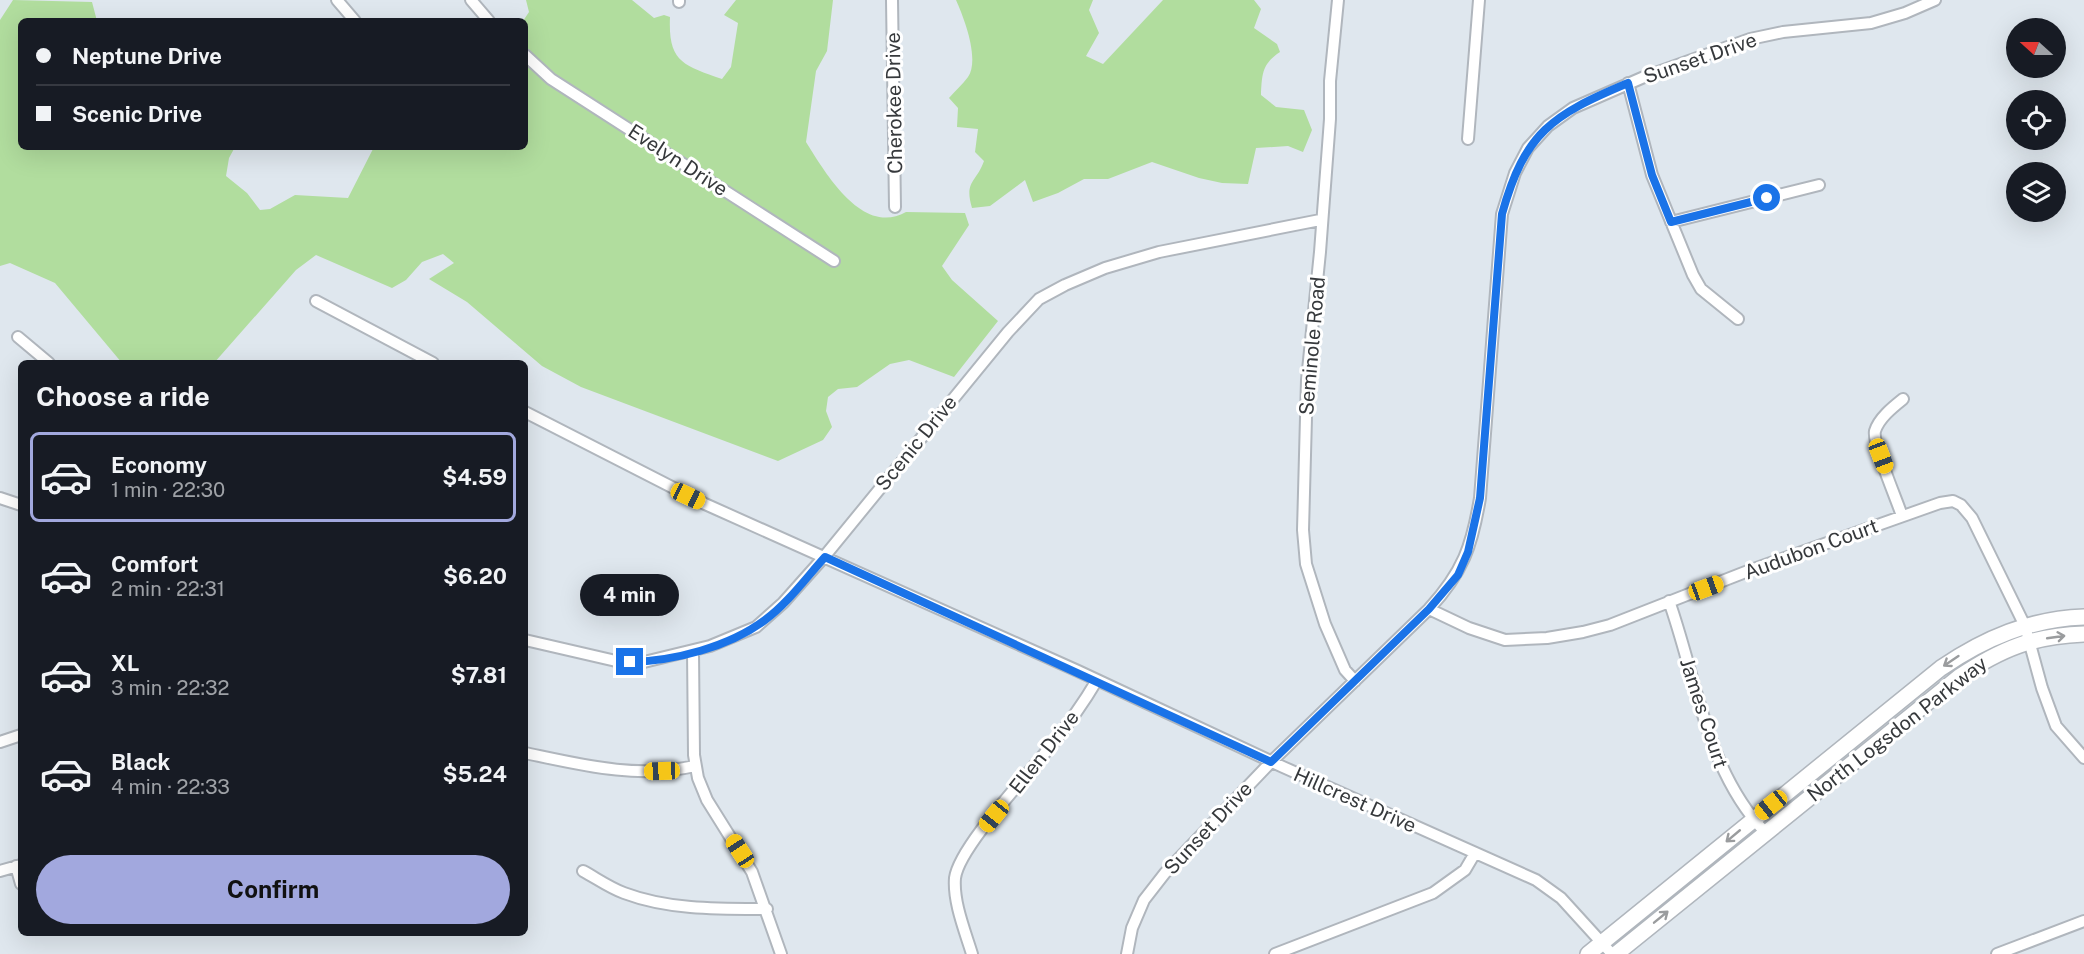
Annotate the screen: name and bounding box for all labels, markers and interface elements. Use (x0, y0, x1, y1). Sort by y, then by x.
north arrow (2006, 18, 2066, 78)
map controls (2006, 18, 2066, 222)
street label: Sunset Drive (1640, 27, 1760, 89)
street label: Cherokee Drive (881, 32, 907, 174)
text: Neptune Drive (72, 43, 222, 69)
button: locate (2006, 90, 2066, 150)
text: Scenic Drive (72, 101, 202, 127)
street label: Evelyn Drive (624, 119, 732, 201)
button: layers (2006, 162, 2066, 222)
route start (1753, 184, 1780, 211)
street label: Seminole Road (1294, 276, 1330, 416)
text: Choose a ride (36, 380, 210, 412)
street label: Scenic Drive (870, 391, 962, 495)
car (1866, 436, 1896, 476)
icon: car (39, 450, 93, 504)
text: Economy (111, 452, 207, 478)
text: $4.59 (442, 464, 507, 490)
text: 1 min · 22:30 (111, 478, 225, 502)
car (668, 480, 708, 512)
street label: Audubon Court (1741, 514, 1881, 584)
icon: car (39, 549, 93, 603)
text: Comfort (111, 551, 198, 577)
text: $6.20 (443, 563, 507, 589)
car (1686, 573, 1726, 603)
callout: 4 min (580, 575, 680, 617)
text: 2 min · 22:31 (111, 577, 225, 601)
text: 4 min (603, 583, 656, 607)
one-way arrow (2046, 632, 2065, 643)
icon: car (39, 648, 93, 702)
route end (616, 648, 643, 675)
text: XL (111, 650, 139, 676)
street label: North Logsdon Parkway (1802, 651, 1992, 807)
street label: James Court (1675, 655, 1733, 771)
one-way arrow (1943, 655, 1960, 667)
text: $7.81 (451, 662, 507, 688)
text: 3 min · 22:32 (111, 676, 229, 700)
street label: Ellen Drive (1004, 706, 1084, 798)
icon: car (39, 747, 93, 801)
text: Black (111, 749, 170, 775)
text: $5.24 (442, 761, 507, 787)
car (644, 761, 680, 781)
street label: Hillcrest Drive (1290, 762, 1420, 838)
text: 4 min · 22:33 (111, 775, 230, 799)
street label: Sunset Drive (1159, 777, 1257, 879)
car (1751, 787, 1791, 823)
car (976, 796, 1012, 836)
one-way arrow (1725, 829, 1741, 842)
car (723, 831, 757, 871)
button: Confirm (36, 855, 510, 924)
one-way arrow (1653, 911, 1669, 924)

